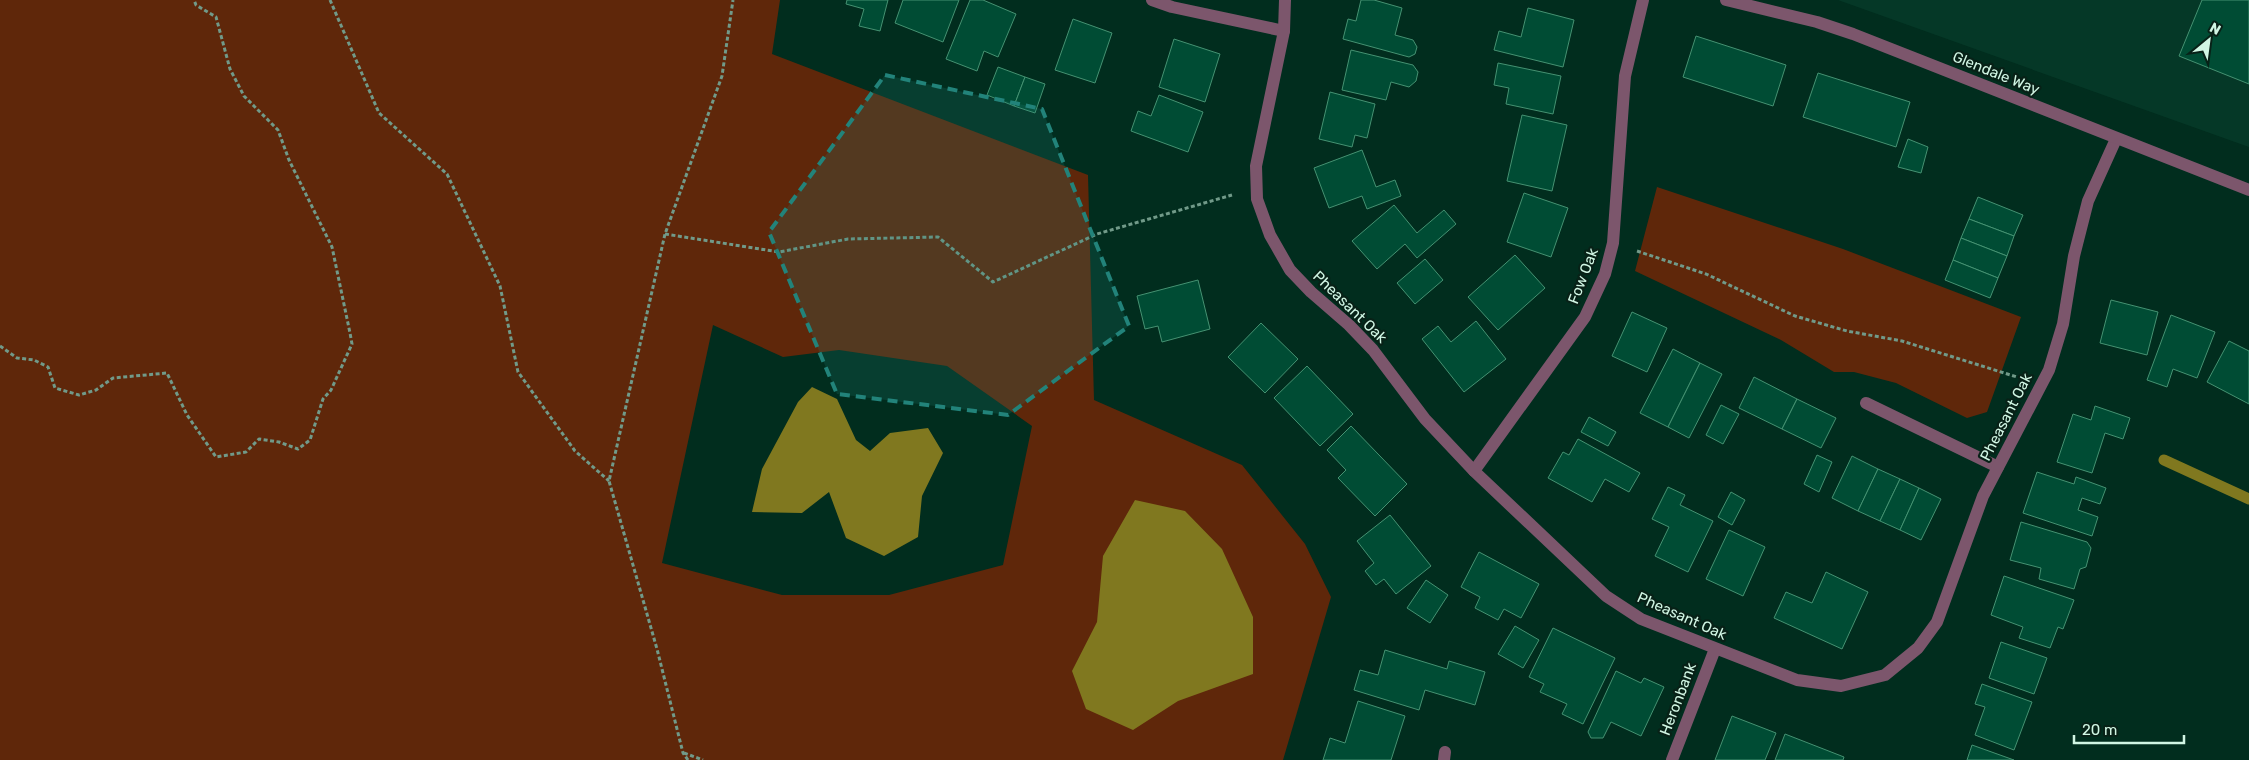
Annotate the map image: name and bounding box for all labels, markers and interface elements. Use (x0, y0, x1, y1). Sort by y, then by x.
north arrow (2184, 15, 2234, 65)
text: N (2207, 19, 2224, 39)
street label: Glendale Way (1950, 47, 2042, 99)
street label: Fow Oak (1564, 245, 1602, 307)
street label: Pheasant Oak (1309, 267, 1391, 347)
street label: Pheasant Oak (1976, 370, 2036, 464)
street label: Pheasant Oak (1634, 588, 1730, 644)
street label: Heronbank (1656, 660, 1700, 738)
scale bar (2074, 712, 2184, 744)
text: 20 m (2082, 721, 2117, 739)

